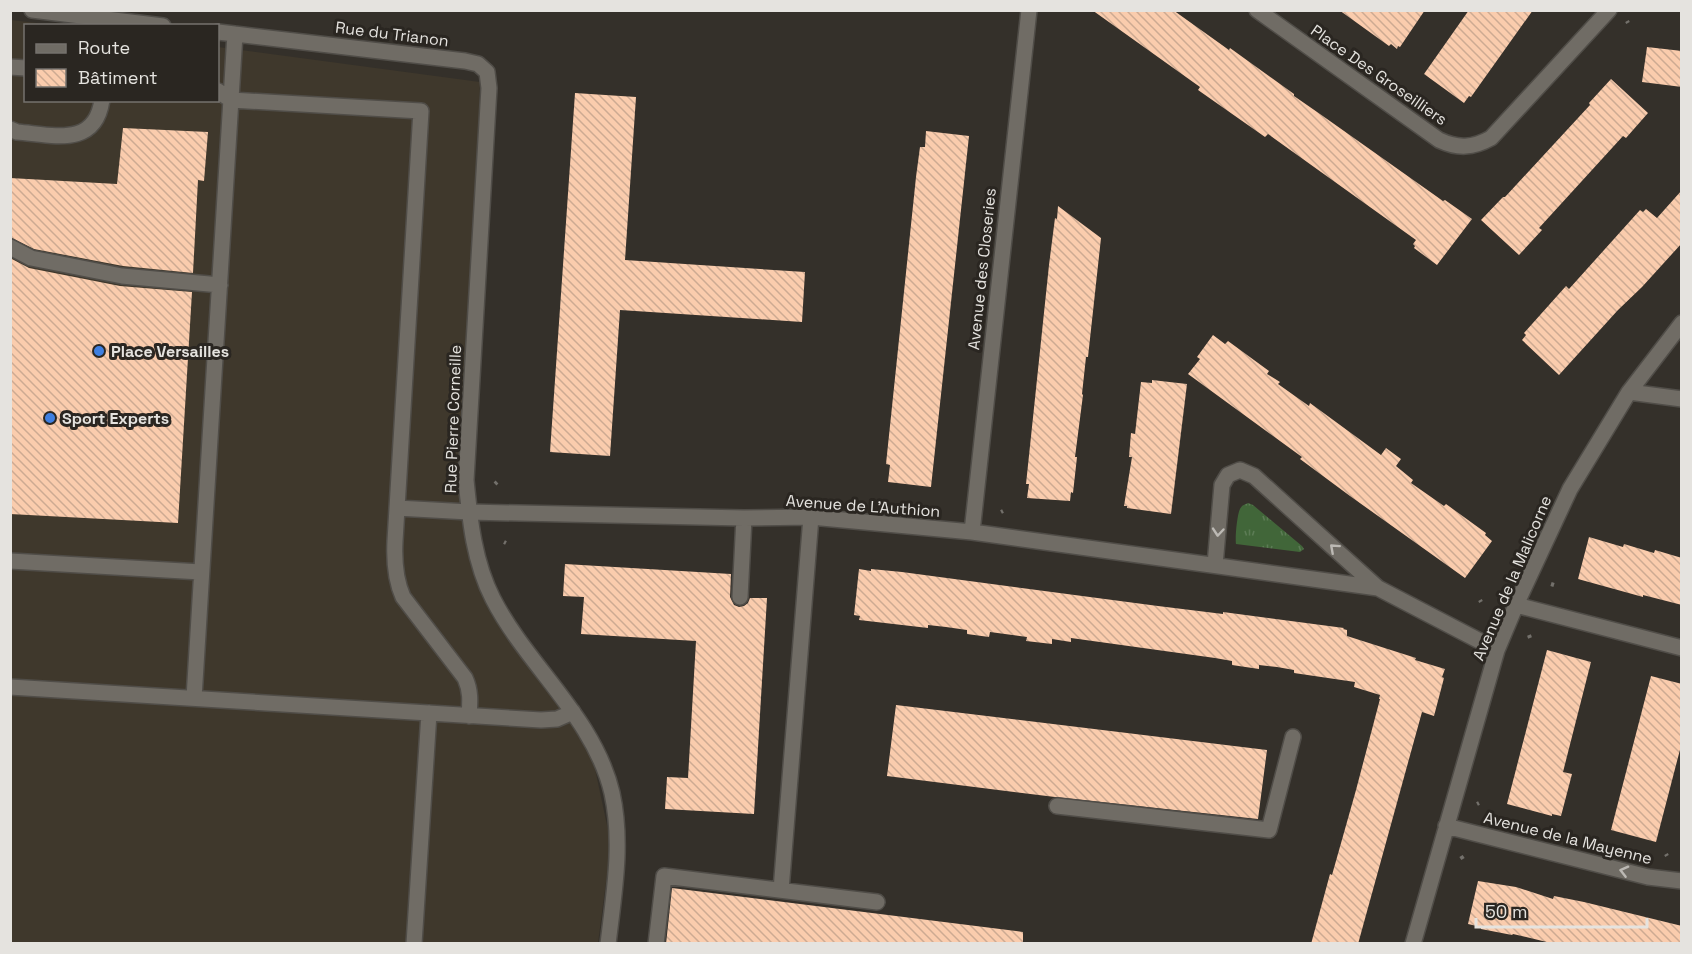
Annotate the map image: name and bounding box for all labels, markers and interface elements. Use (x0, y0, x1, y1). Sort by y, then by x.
street label: Rue du Trianon (334, 17, 450, 51)
street label: Place Des Groseilliers (1307, 20, 1451, 130)
legend (24, 24, 219, 102)
text: Route (78, 36, 130, 59)
text: Bâtiment (78, 66, 158, 89)
street label: Avenue des Closeries (963, 187, 1001, 351)
place label: Place Versailles (111, 341, 229, 362)
marker: Place Versailles (92, 344, 106, 358)
street label: Rue Pierre Corneille (440, 344, 466, 494)
place label: Sport Experts (62, 408, 169, 429)
marker: Sport Experts (43, 411, 57, 425)
street label: Avenue de L'Authion (785, 490, 941, 522)
street label: Avenue de la Malicorne (1468, 492, 1556, 664)
one-way arrow (1212, 527, 1225, 537)
one-way arrow (1330, 544, 1341, 555)
street label: Avenue de la Mayenne (1482, 807, 1654, 869)
one-way arrow (1619, 865, 1629, 878)
scale bar (1476, 891, 1647, 929)
text: 50 m (1485, 900, 1527, 923)

